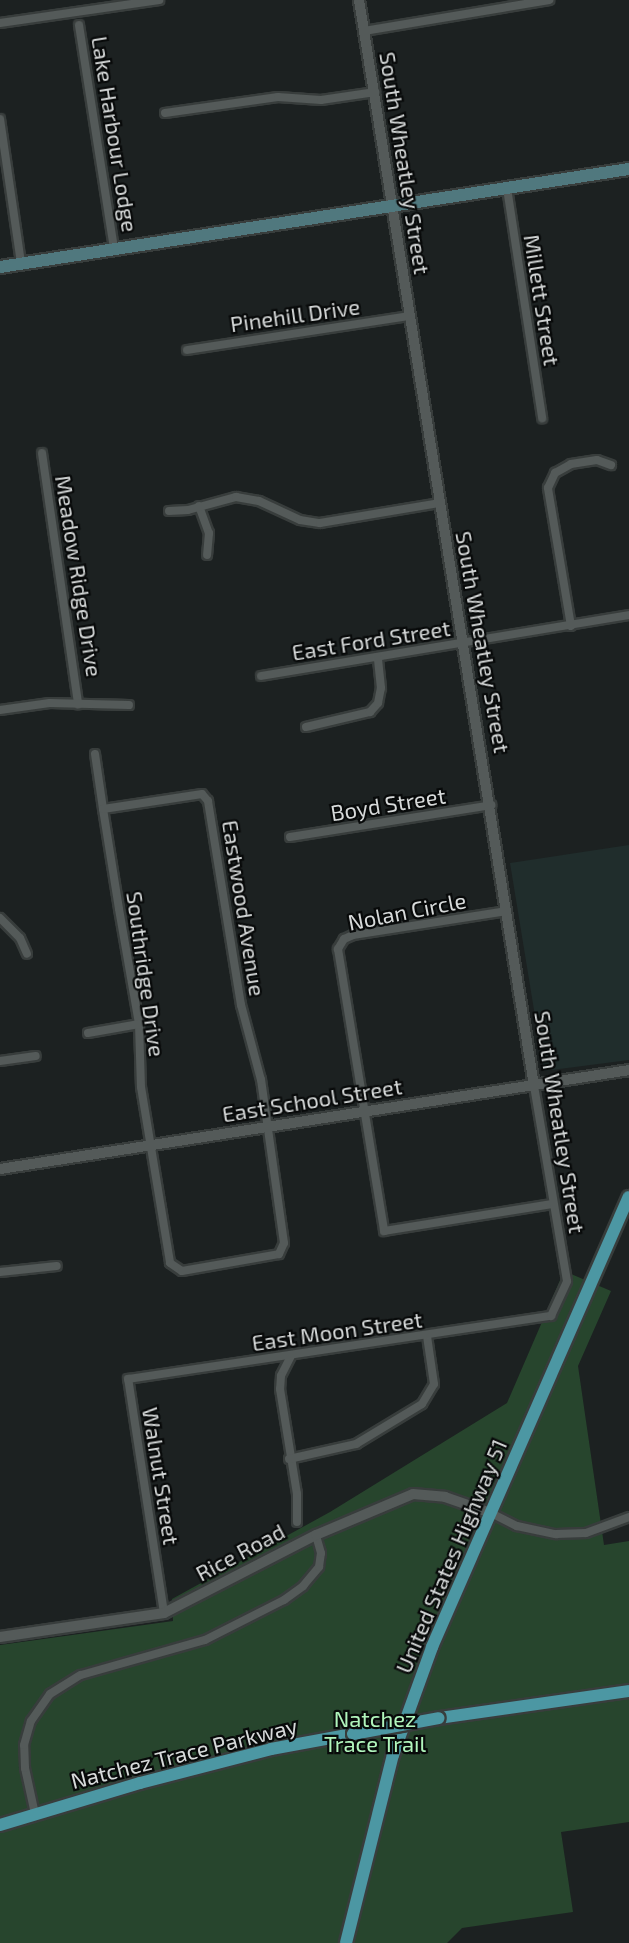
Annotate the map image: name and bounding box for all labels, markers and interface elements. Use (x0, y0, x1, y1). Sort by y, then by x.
street label: Lake Harbour Lodge (86, 34, 144, 234)
street label: South Wheatley Street (374, 50, 436, 276)
street label: Millett Street (519, 233, 565, 367)
street label: Pinehill Drive (228, 293, 362, 337)
street label: Meadow Ridge Drive (50, 473, 108, 679)
street label: South Wheatley Street (450, 529, 516, 755)
street label: East Ford Street (290, 614, 452, 666)
street label: Boyd Street (329, 782, 447, 826)
street label: Eastwood Avenue (217, 818, 271, 998)
street label: Nolan Circle (346, 887, 468, 935)
street label: Southridge Drive (121, 890, 171, 1058)
street label: South Wheatley Street (529, 1009, 591, 1235)
street label: East School Street (220, 1073, 404, 1127)
street label: East Moon Street (250, 1306, 424, 1356)
street label: Walnut Street (137, 1405, 185, 1547)
street label: United States Highway 51 (390, 1435, 512, 1677)
street label: Rice Road (191, 1518, 289, 1586)
park label: Natchez Trace Trail (324, 1705, 426, 1756)
street label: Natchez Trace Parkway (68, 1712, 300, 1794)

